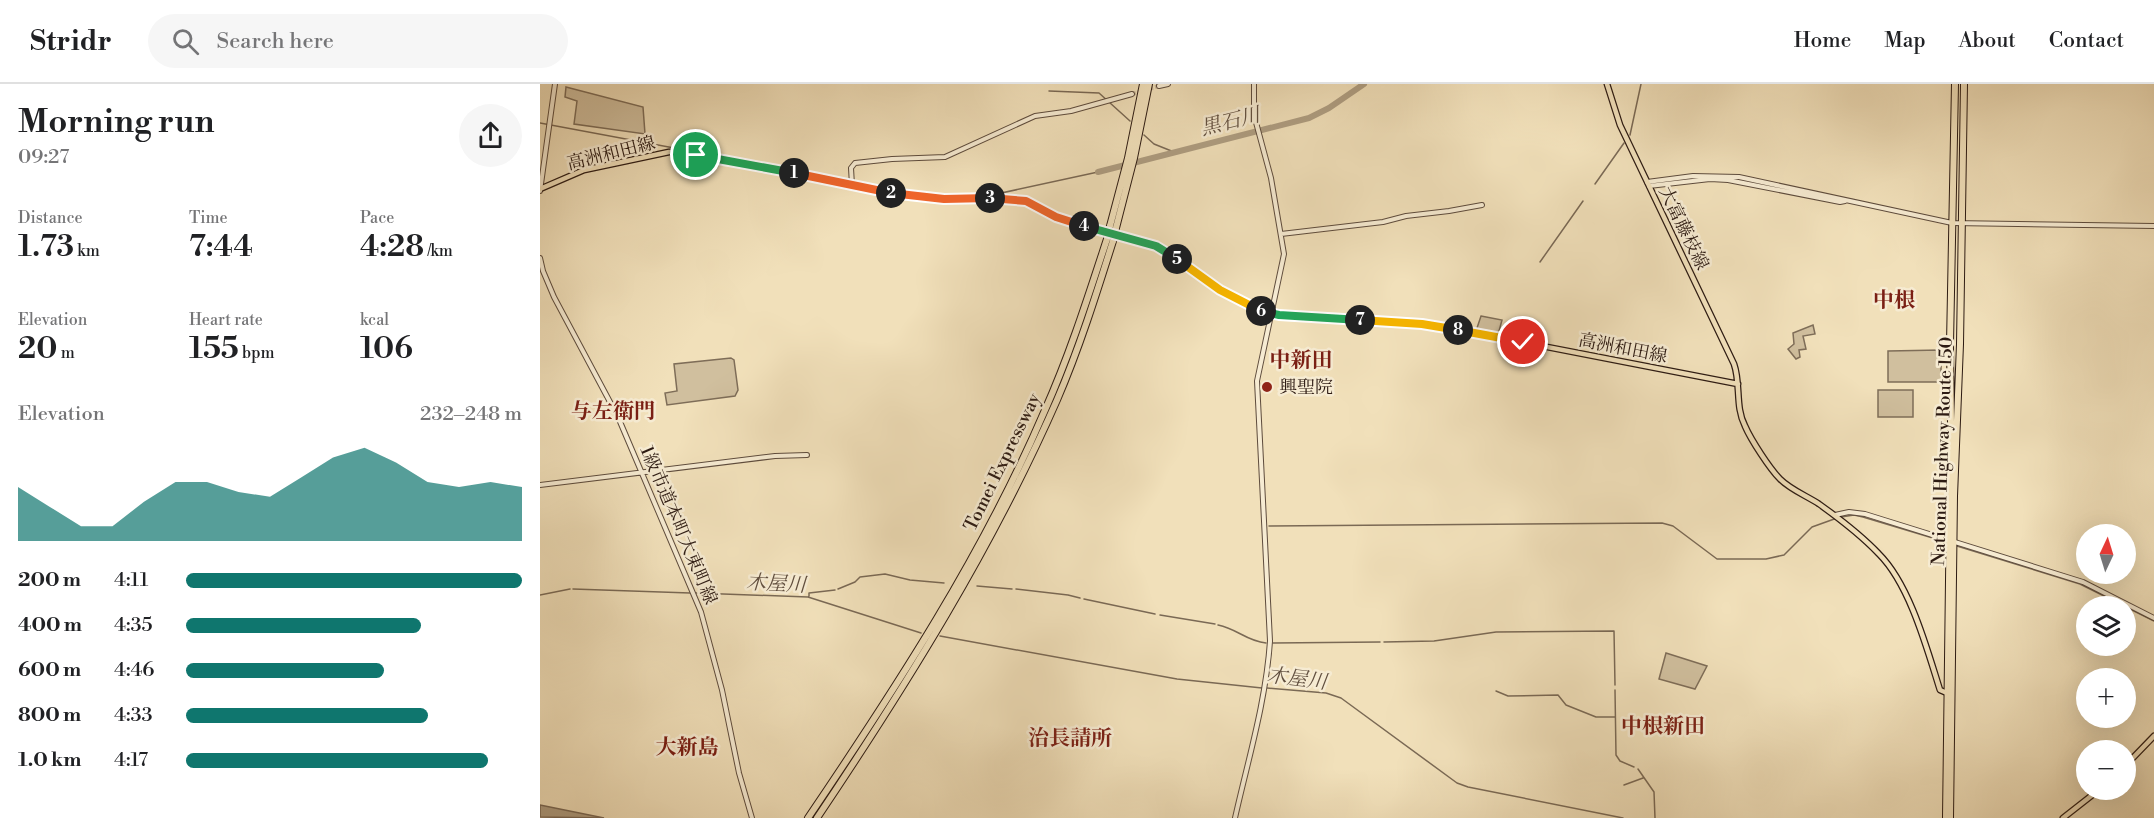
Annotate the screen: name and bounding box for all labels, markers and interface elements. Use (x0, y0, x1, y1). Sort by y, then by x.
search box (148, 14, 568, 68)
text: Stridr (30, 24, 112, 59)
icon: search (169, 25, 202, 58)
text: Search here (217, 28, 334, 55)
text: Home (1794, 28, 1851, 54)
text: Map (1884, 28, 1926, 54)
text: About (1959, 28, 2016, 54)
text: Contact (2049, 28, 2124, 54)
text: Morning run (18, 102, 215, 143)
water label: 黒石川 (1198, 103, 1264, 142)
button: share (459, 104, 522, 167)
pin (670, 129, 721, 180)
street label: 高洲和田線 (565, 131, 658, 176)
icon: arrive (679, 138, 712, 171)
text: 09:27 (18, 145, 69, 170)
pin: 1 (779, 158, 809, 188)
text: 1 (790, 163, 798, 183)
pin: 2 (876, 178, 906, 208)
text: 2 (886, 183, 896, 203)
pin: 3 (975, 183, 1005, 213)
street label: 大富藤枝線 (1653, 183, 1714, 274)
text: 3 (985, 188, 995, 208)
text: Distance (18, 208, 83, 228)
text: Time (189, 208, 228, 228)
text: Pace (360, 208, 394, 228)
pin: 4 (1069, 211, 1099, 241)
text: 4 (1079, 216, 1089, 236)
text: 1.73 (18, 228, 74, 266)
text: 7:44 (189, 228, 253, 266)
text: 4:28 (360, 228, 424, 266)
text: km (74, 241, 100, 261)
text: /km (424, 241, 453, 261)
pin: 5 (1162, 244, 1192, 274)
text: 5 (1172, 249, 1182, 269)
district label: 中根 (1873, 288, 1915, 314)
pin: 6 (1246, 296, 1276, 326)
text: 6 (1256, 301, 1266, 321)
pin: 7 (1345, 305, 1375, 335)
text: Elevation (18, 310, 87, 330)
text: Heart rate (189, 310, 263, 330)
text: kcal (360, 310, 389, 330)
text: 7 (1355, 310, 1365, 330)
pin: 8 (1443, 315, 1473, 345)
pin (1497, 316, 1548, 367)
text: 8 (1453, 320, 1463, 340)
icon: check (1506, 325, 1539, 358)
street label: 高洲和田線 (1577, 329, 1669, 368)
text: 20 (18, 330, 57, 368)
text: 155 (189, 330, 239, 368)
text: 106 (360, 330, 413, 368)
street label: National Highway Route 150 (1927, 336, 1958, 566)
text: m (57, 343, 75, 363)
text: bpm (239, 343, 274, 363)
district label: 中新田 (1270, 348, 1333, 374)
place label: 興聖院 (1279, 376, 1333, 399)
marker: 興聖院 (1260, 380, 1274, 394)
street label: Tomei Expressway (959, 389, 1046, 535)
district label: 与左衛門 (571, 399, 655, 425)
text: Elevation (18, 402, 105, 427)
text: 232–248 m (420, 402, 522, 427)
street label: 1級市道本町大東町線 (635, 443, 722, 608)
north arrow (2076, 524, 2136, 584)
map controls (2076, 524, 2136, 800)
text: 200 m (18, 568, 81, 593)
text: 4:11 (114, 568, 148, 593)
water label: 木屋川 (745, 570, 809, 599)
button: layers (2076, 596, 2136, 656)
text: 400 m (18, 613, 82, 638)
text: 4:35 (114, 613, 152, 638)
text: 600 m (18, 658, 81, 683)
text: 4:46 (114, 658, 154, 683)
water label: 木屋川 (1266, 663, 1330, 696)
button: + (2076, 668, 2136, 728)
text: 800 m (18, 703, 81, 728)
text: 4:33 (114, 703, 153, 728)
district label: 中根新田 (1621, 714, 1705, 740)
district label: 治長請所 (1028, 726, 1112, 752)
district label: 大新島 (656, 735, 719, 761)
button: − (2076, 740, 2136, 800)
text: 1.0 km (18, 748, 82, 773)
text: 4:17 (114, 748, 148, 773)

